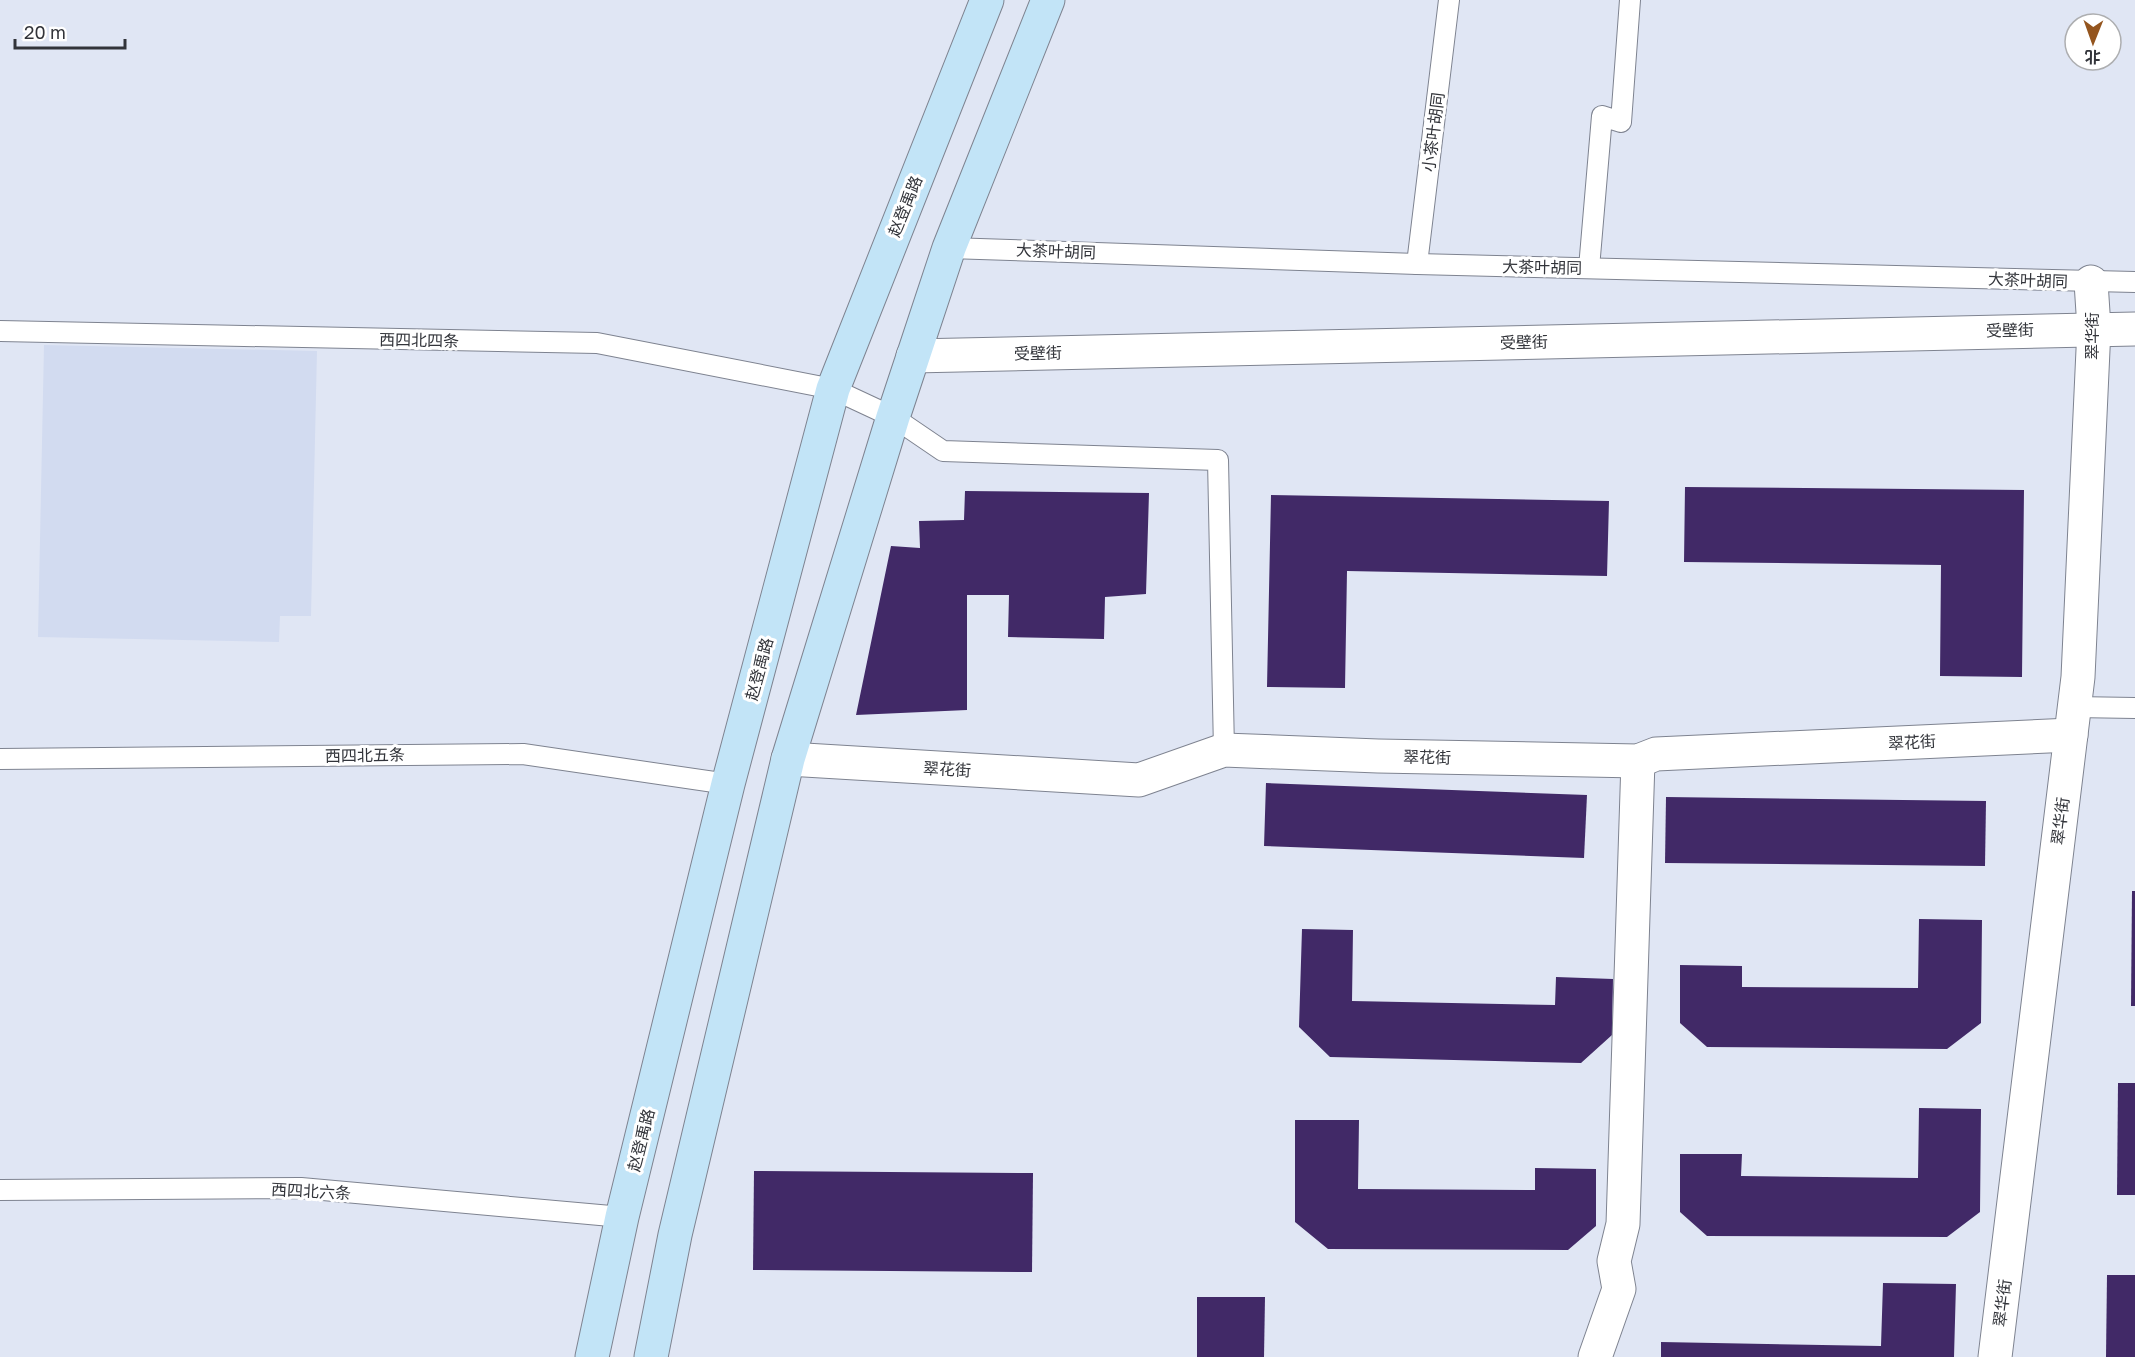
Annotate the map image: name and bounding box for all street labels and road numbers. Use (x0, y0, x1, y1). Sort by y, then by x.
street label: 小茶叶胡同 (1418, 91, 1448, 173)
street label: 赵登禹路 (884, 173, 926, 239)
street label: 大茶叶胡同 (1016, 240, 1096, 262)
street label: 大茶叶胡同 (1502, 256, 1582, 278)
street label: 大茶叶胡同 (1988, 269, 2068, 291)
street label: 翠华街 (2082, 312, 2102, 360)
street label: 受壁街 (1986, 320, 2034, 340)
street label: 西四北四条 (379, 329, 459, 351)
street label: 受壁街 (1500, 332, 1548, 352)
street label: 受壁街 (1014, 343, 1062, 363)
street label: 赵登禹路 (741, 635, 777, 703)
street label: 翠花街 (1888, 731, 1936, 753)
street label: 西四北五条 (325, 744, 405, 766)
street label: 翠花街 (1403, 747, 1451, 767)
street label: 翠花街 (923, 758, 971, 780)
street label: 翠华街 (2047, 796, 2073, 846)
street label: 赵登禹路 (624, 1107, 658, 1173)
street label: 西四北六条 (271, 1179, 351, 1203)
street label: 翠华街 (1989, 1278, 2015, 1328)

